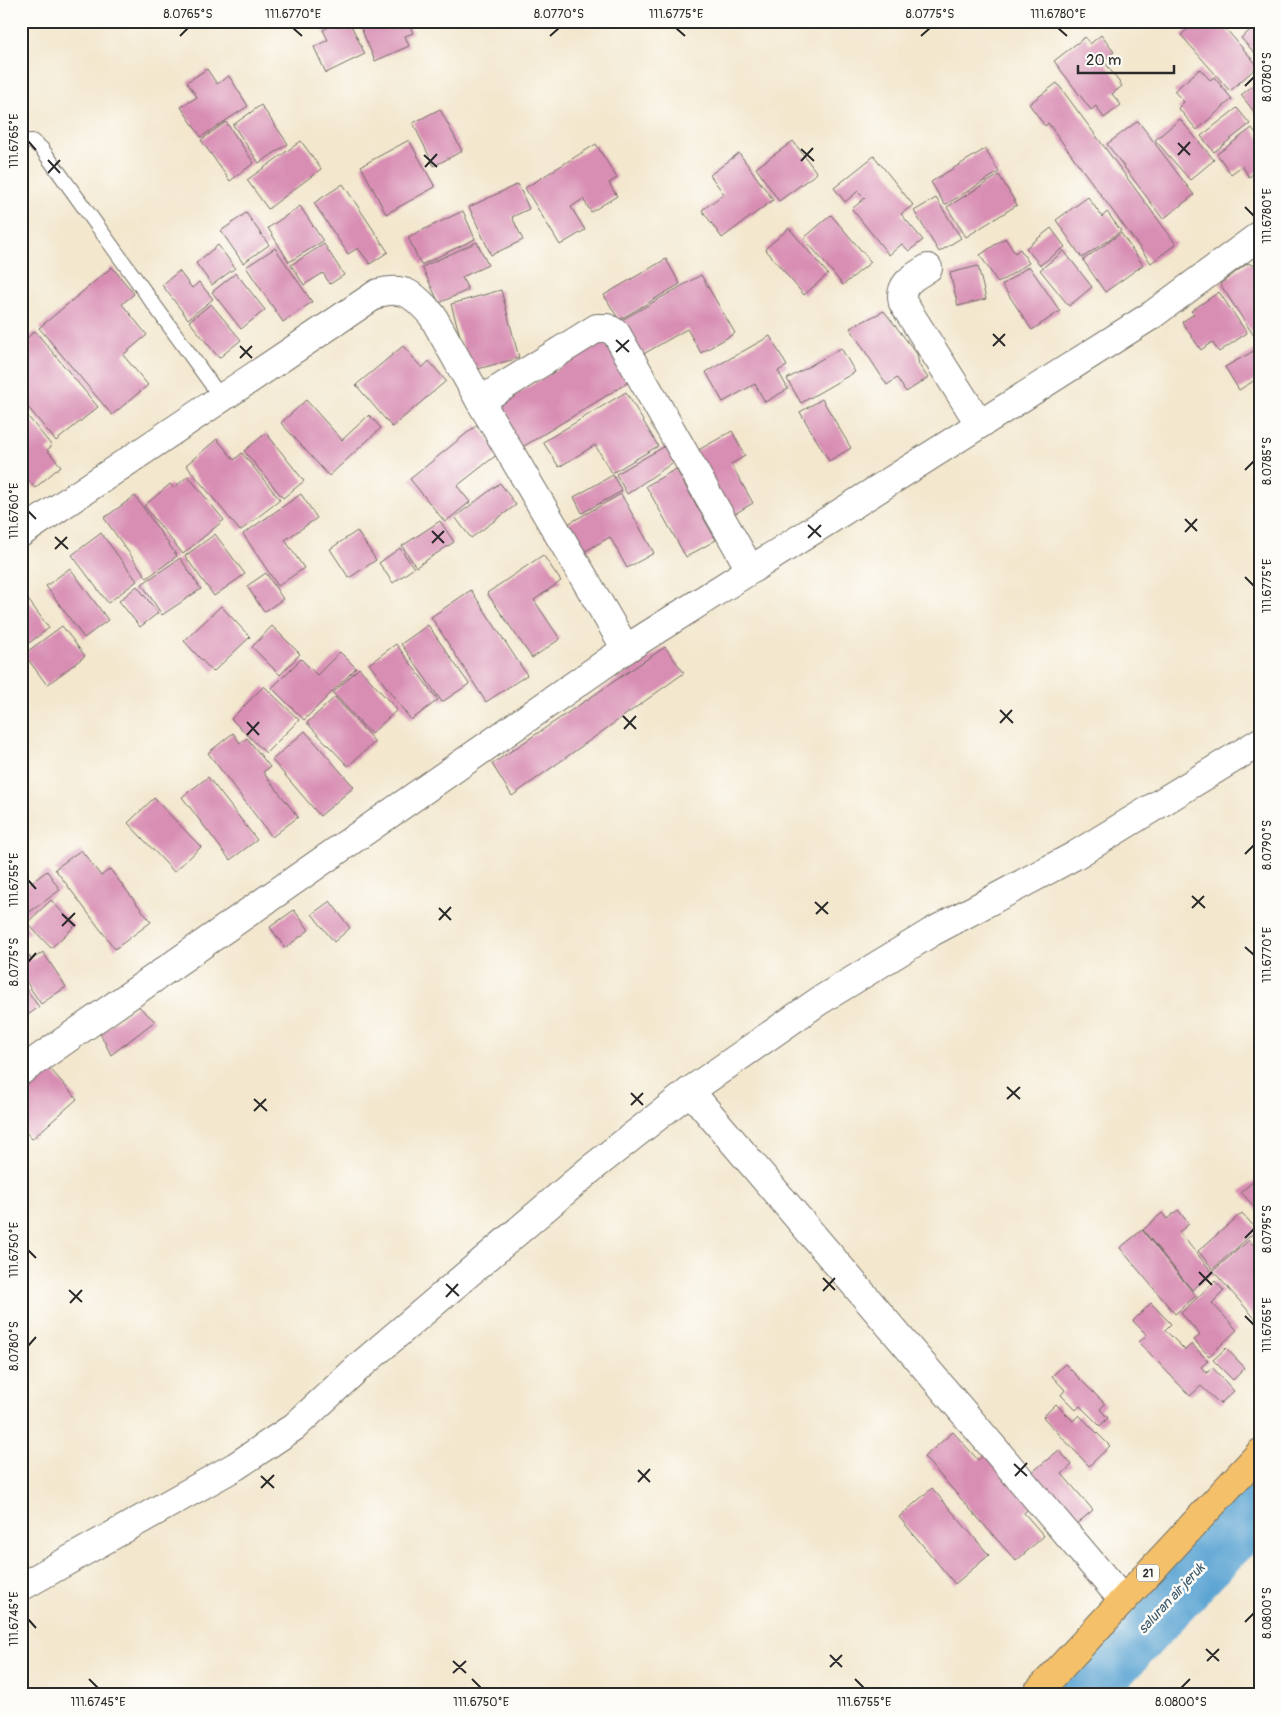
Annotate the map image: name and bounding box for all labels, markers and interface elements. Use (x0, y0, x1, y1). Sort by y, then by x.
text: 8.0765°S (164, 7, 212, 22)
text: 111.6770°E (265, 7, 321, 22)
text: 8.0770°S (534, 7, 584, 22)
text: 111.6775°E (649, 7, 703, 22)
text: 8.0775°S (906, 7, 954, 22)
text: 111.6780°E (1030, 7, 1086, 22)
scale bar (1078, 42, 1175, 74)
text: 20 m (1086, 51, 1121, 70)
text: 8.0780°S (1260, 52, 1275, 102)
text: 111.6765°E (7, 114, 22, 168)
text: 111.6780°E (1260, 188, 1275, 244)
text: 8.0785°S (1260, 437, 1275, 485)
text: 111.6760°E (7, 483, 22, 539)
text: 111.6775°E (1260, 559, 1275, 613)
text: 8.0790°S (1260, 820, 1275, 870)
text: 111.6755°E (7, 853, 22, 907)
text: 111.6770°E (1260, 927, 1275, 983)
text: 8.0775°S (7, 938, 22, 986)
text: 8.0795°S (1260, 1205, 1275, 1253)
text: 111.6750°E (7, 1222, 22, 1278)
text: 111.6765°E (1260, 1298, 1275, 1352)
text: 8.0780°S (7, 1321, 22, 1371)
water label: saluran air jeruk (1134, 1559, 1209, 1637)
road number: 21 (1137, 1565, 1159, 1582)
text: 8.0800°S (1260, 1587, 1275, 1639)
text: 111.6745°E (7, 1592, 22, 1646)
text: 111.6745°E (71, 1695, 125, 1710)
text: 111.6750°E (453, 1695, 509, 1710)
text: 111.6755°E (837, 1695, 891, 1710)
text: 8.0800°S (1155, 1695, 1207, 1710)

